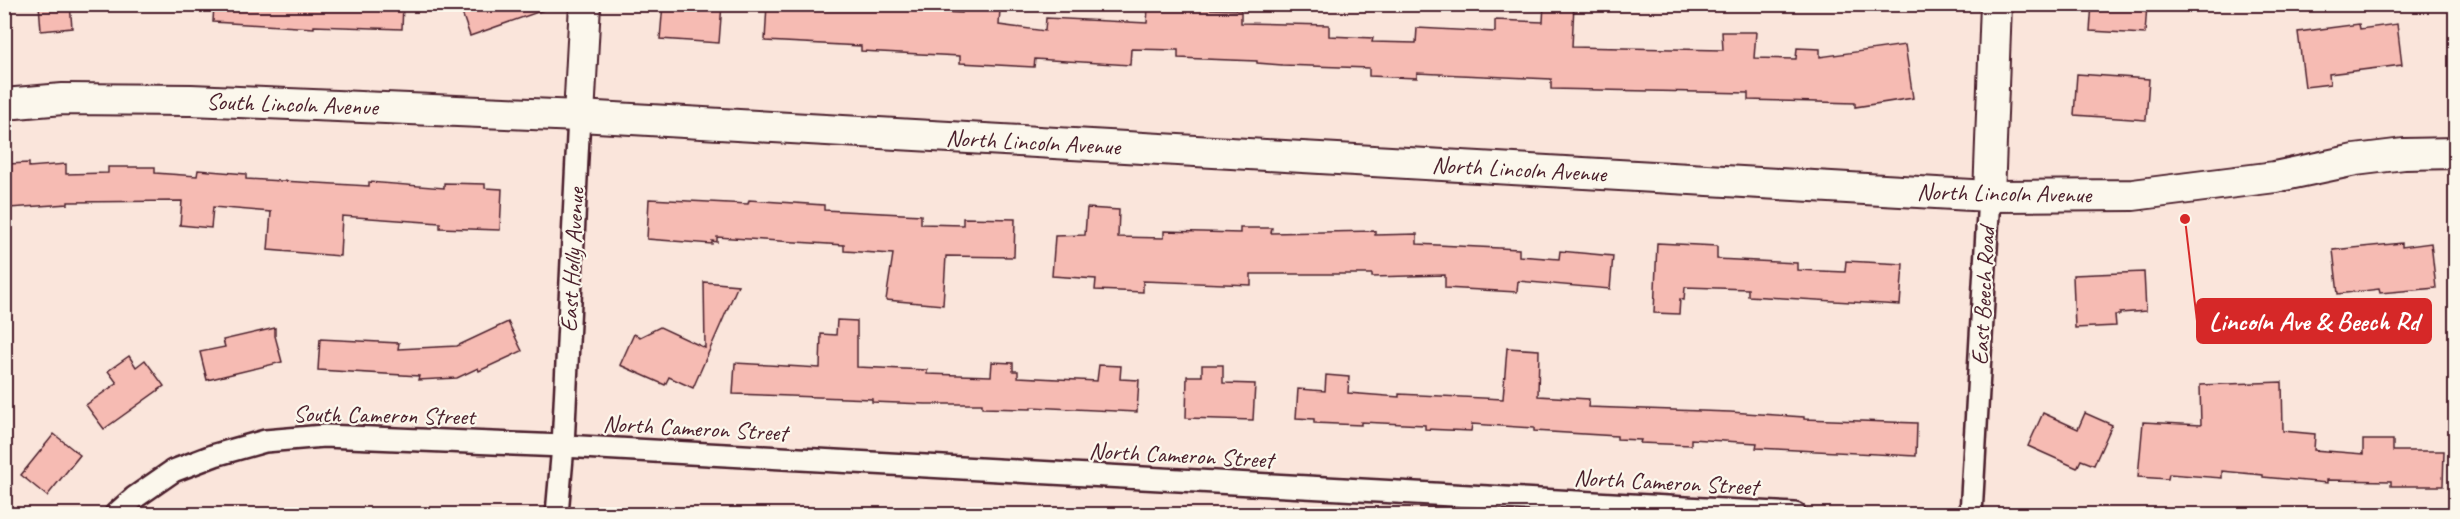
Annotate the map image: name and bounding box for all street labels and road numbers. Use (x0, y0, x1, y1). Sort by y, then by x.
street label: South Lincoln Avenue (206, 86, 381, 122)
street label: North Lincoln Avenue (945, 122, 1123, 162)
street label: North Lincoln Avenue (1431, 149, 1609, 189)
street label: North Lincoln Avenue (1917, 176, 2094, 210)
street label: East Holly Avenue (553, 185, 591, 333)
street label: East Beech Road (1964, 222, 2002, 366)
street label: South Cameron Street (293, 398, 477, 432)
street label: North Cameron Street (602, 408, 791, 448)
street label: North Cameron Street (1088, 435, 1277, 475)
street label: North Cameron Street (1573, 462, 1762, 502)

